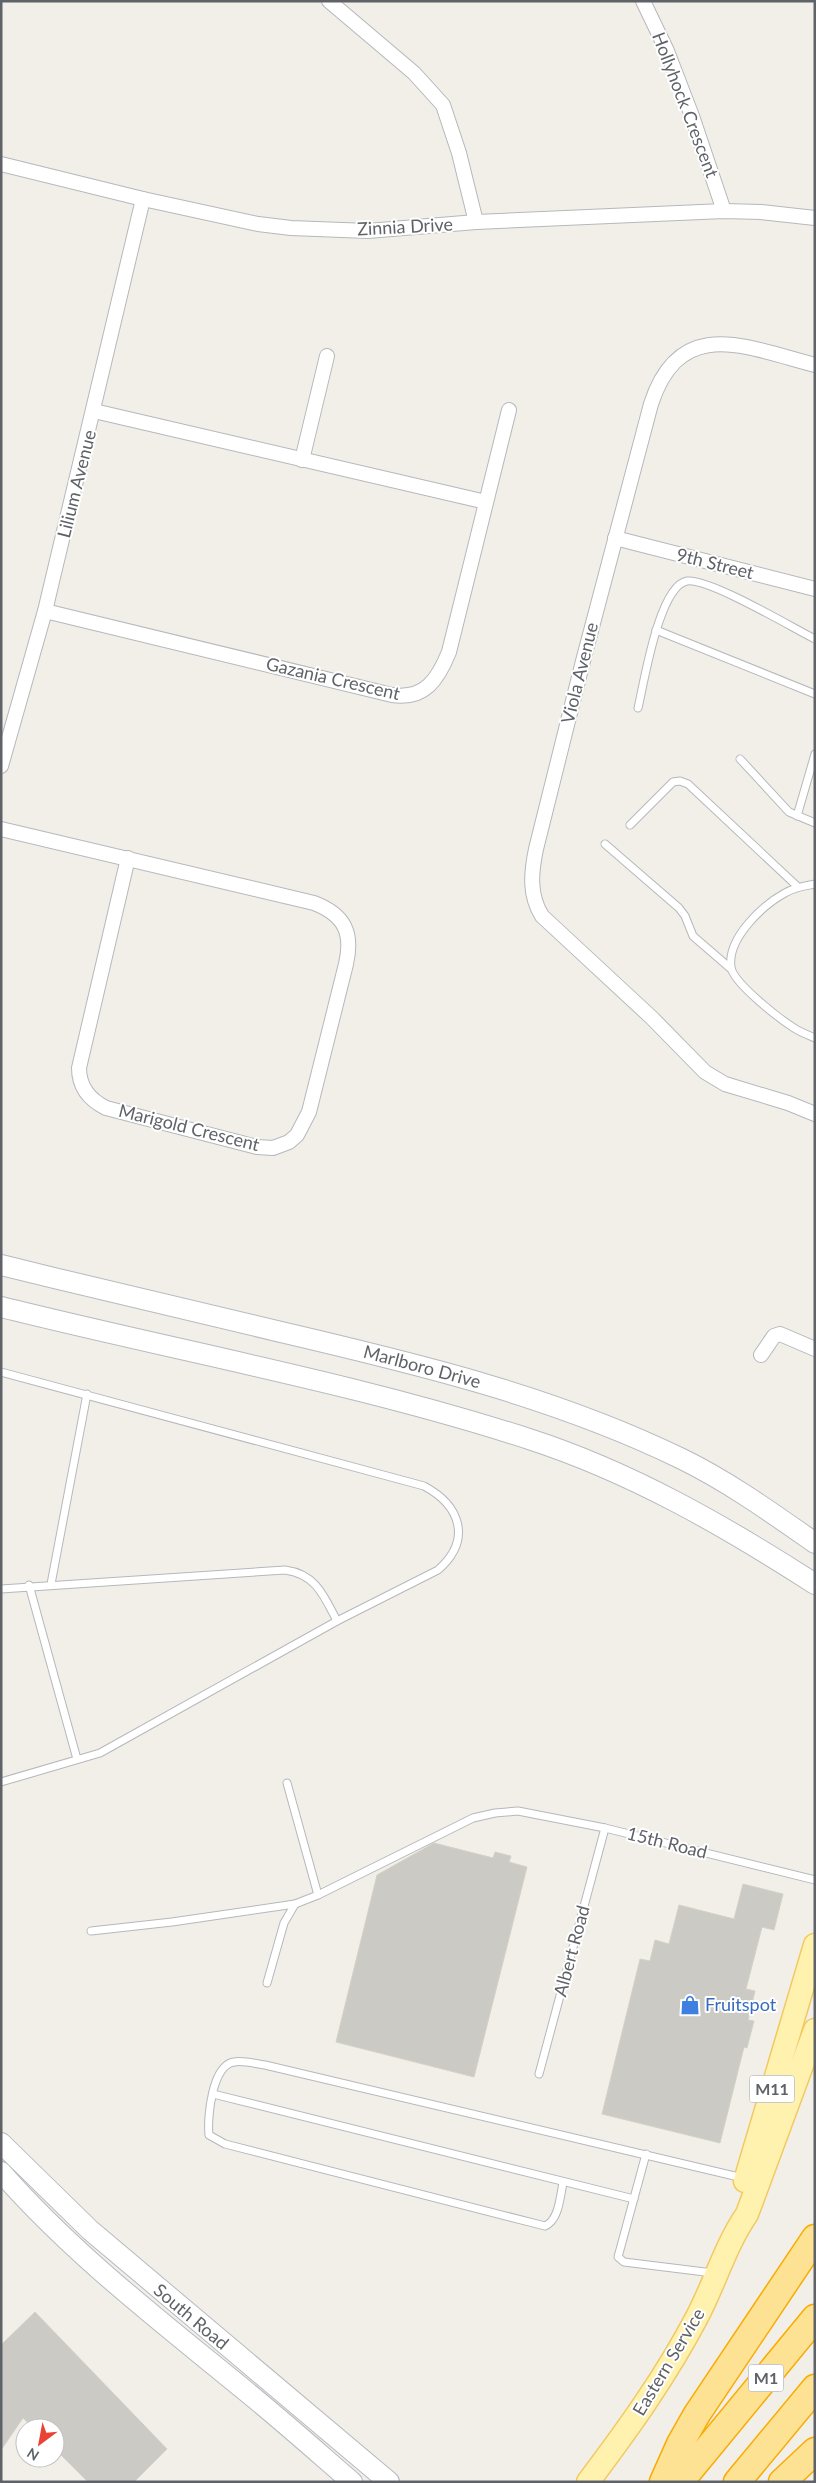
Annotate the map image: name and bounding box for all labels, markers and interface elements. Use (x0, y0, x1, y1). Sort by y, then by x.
street label: Hollyhock Crescent (648, 29, 724, 181)
street label: Zinnia Drive (356, 213, 453, 239)
street label: Lilium Avenue (52, 427, 100, 540)
street label: 9th Street (674, 543, 757, 583)
street label: Viola Avenue (556, 620, 602, 726)
street label: Gazania Crescent (264, 652, 403, 704)
street label: Marigold Crescent (117, 1099, 262, 1155)
street label: Marlboro Drive (361, 1340, 483, 1392)
street label: 15th Road (625, 1821, 710, 1863)
street label: Albert Road (548, 1903, 594, 1999)
place label: Fruitspot (705, 1993, 777, 2015)
shop icon: Fruitspot (679, 1994, 701, 2016)
road number: M11 (750, 2076, 794, 2102)
street label: South Road (150, 2279, 234, 2354)
street label: Eastern Service (627, 2304, 709, 2419)
road number: M1 (748, 2364, 784, 2392)
north arrow (15, 2418, 65, 2468)
text: N (24, 2444, 42, 2465)

